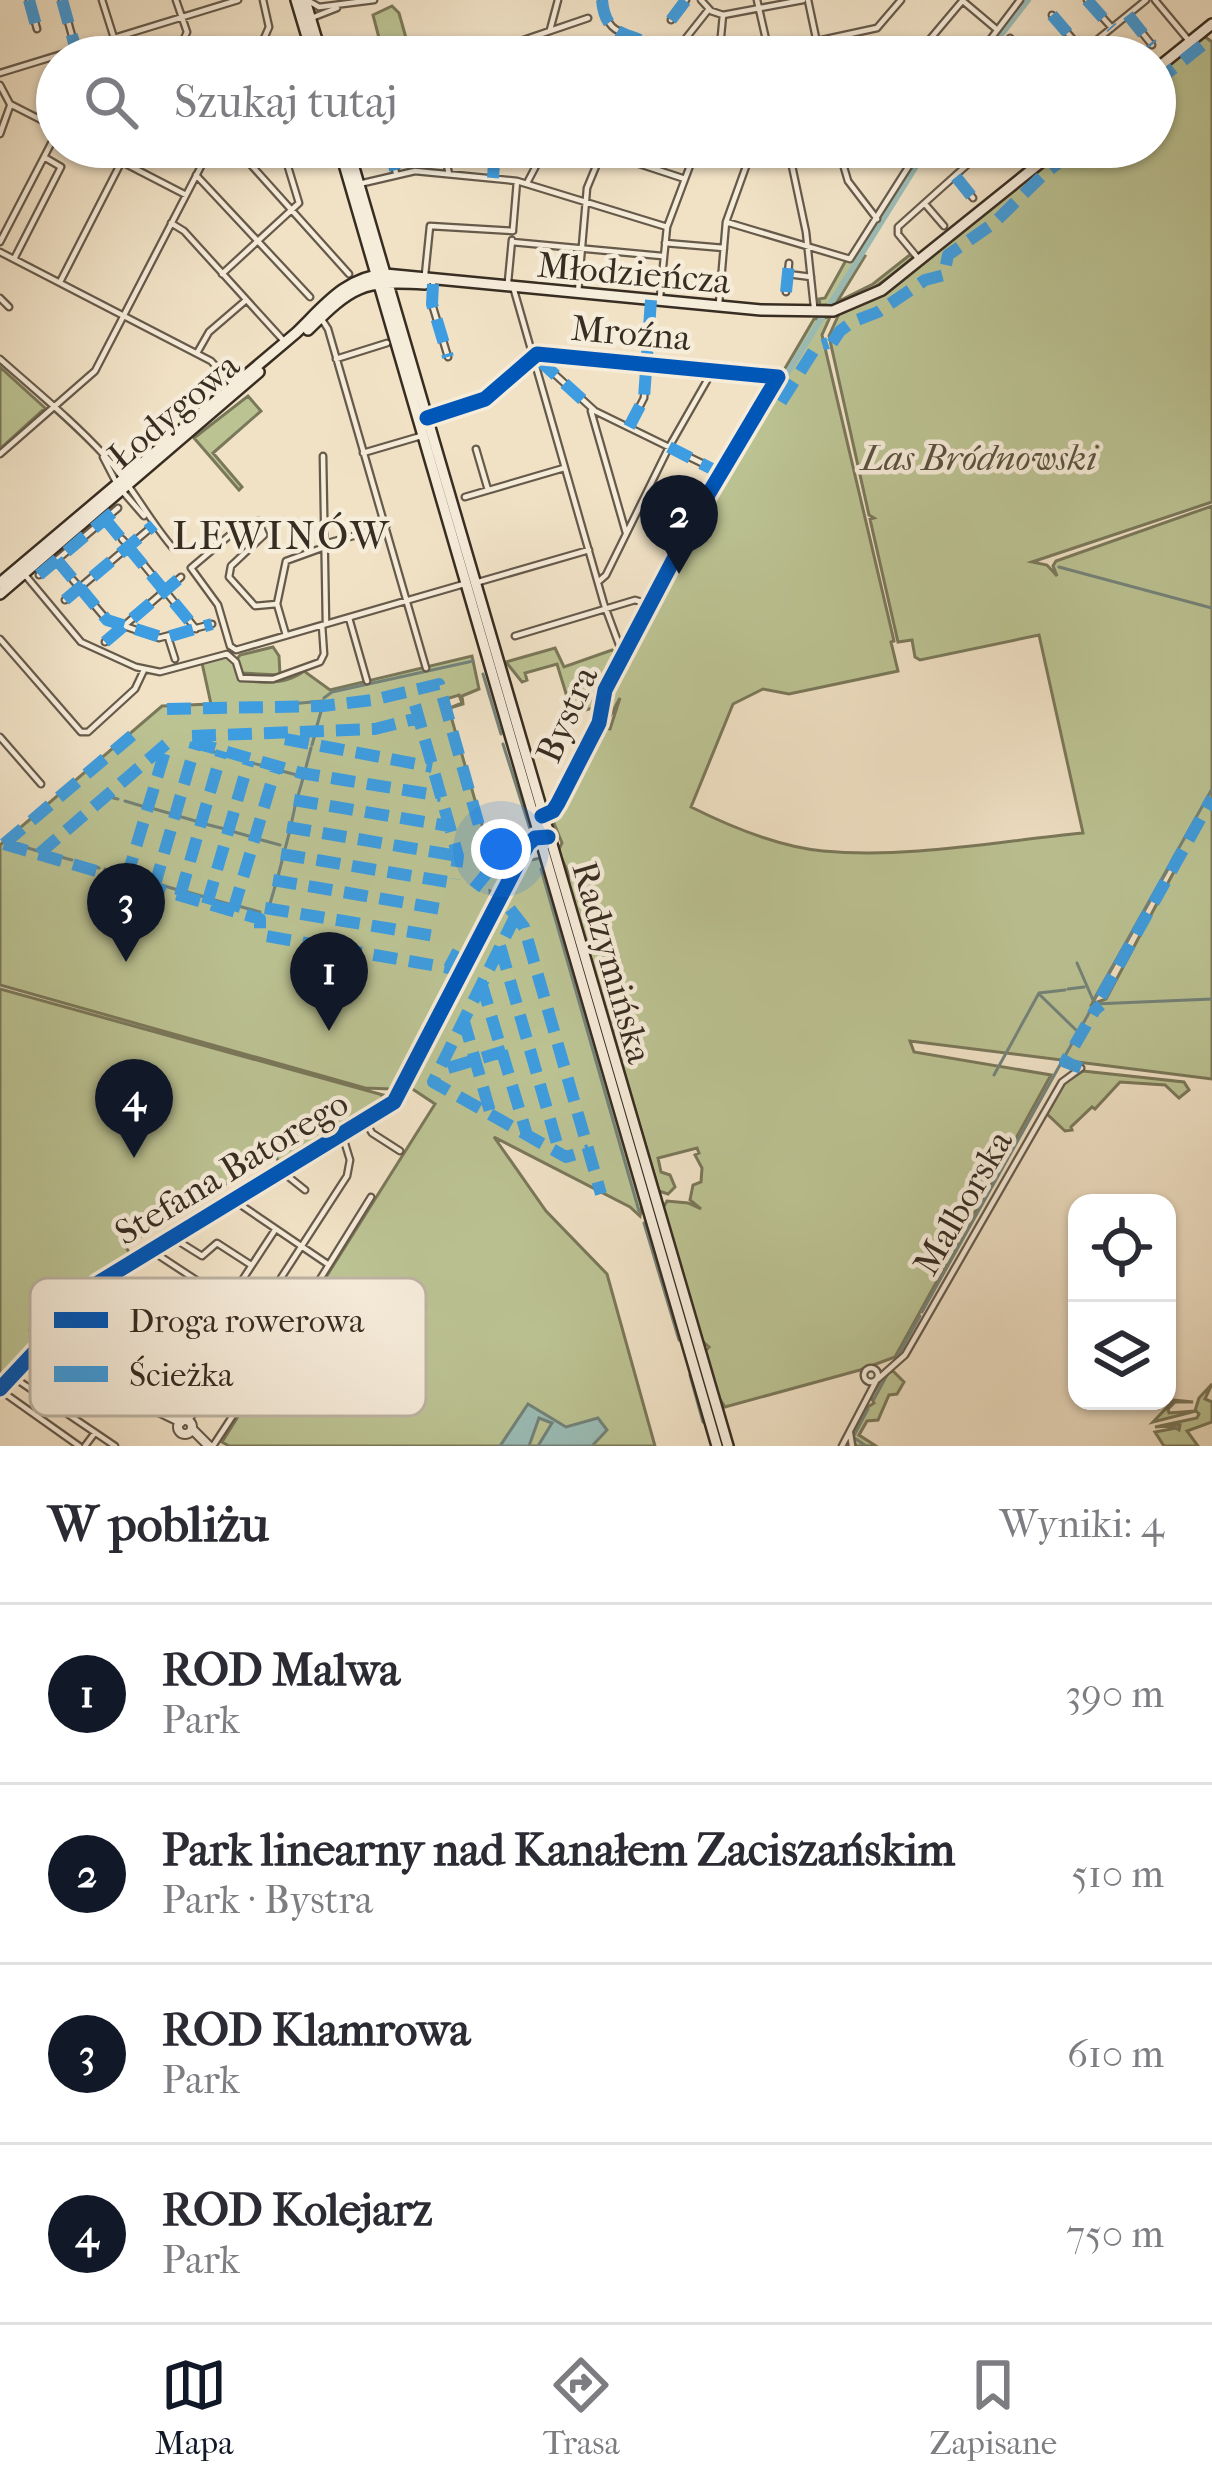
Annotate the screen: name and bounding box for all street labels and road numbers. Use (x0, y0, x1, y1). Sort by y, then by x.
street label: Młodzieńcza (536, 244, 733, 302)
street label: Mroźna (569, 307, 693, 359)
street label: Łodygowa (100, 344, 248, 478)
street label: Bystra (527, 660, 607, 769)
street label: Radzymińska (563, 857, 661, 1068)
street label: Stefana Batorego (107, 1082, 356, 1254)
street label: Malborska (905, 1122, 1021, 1282)

